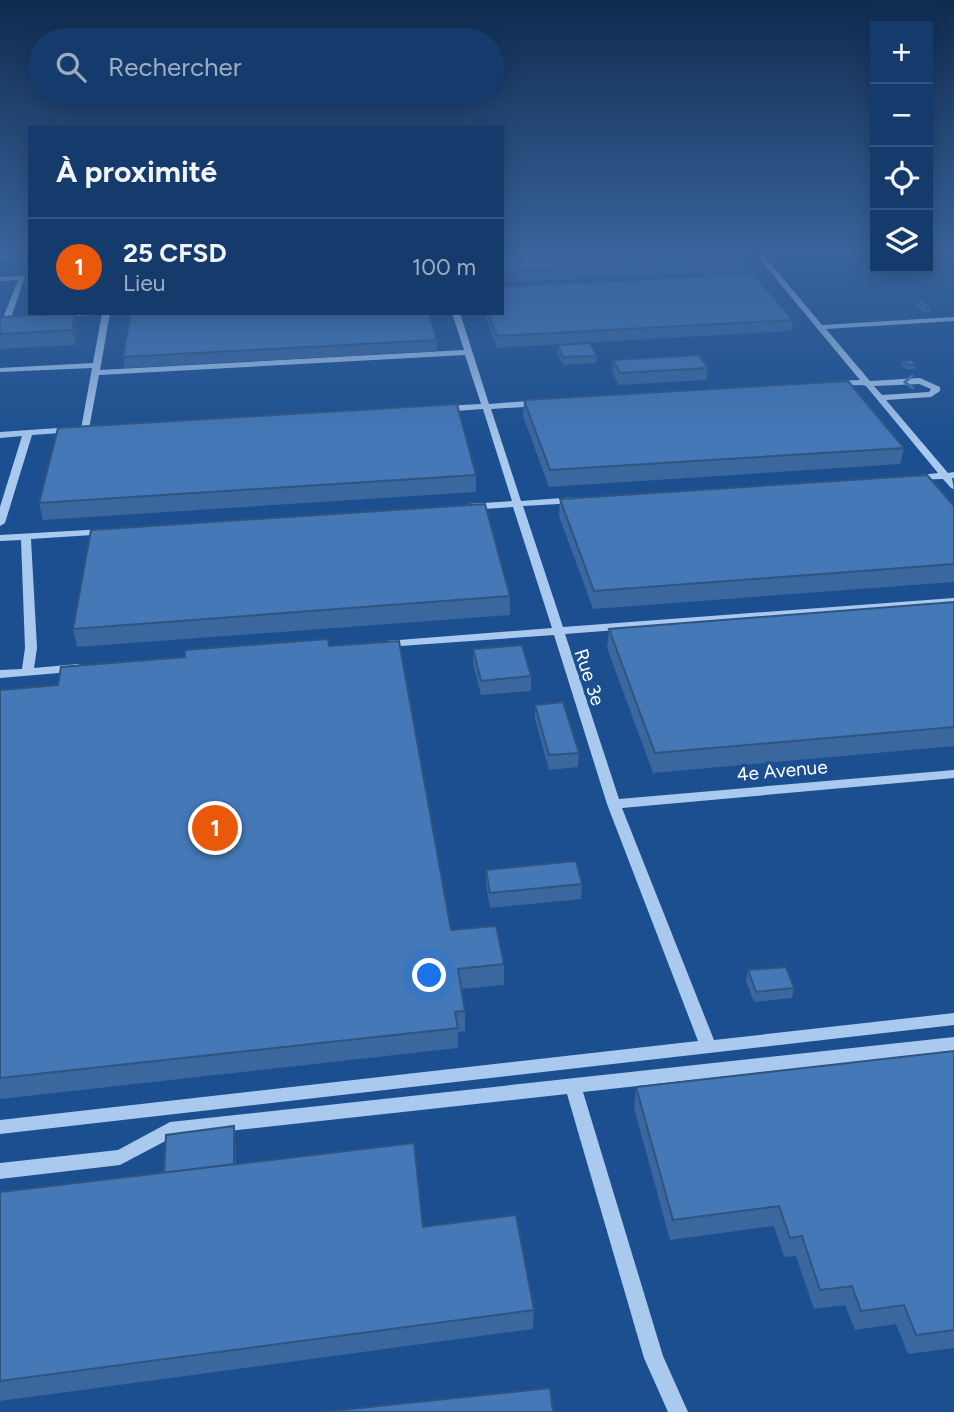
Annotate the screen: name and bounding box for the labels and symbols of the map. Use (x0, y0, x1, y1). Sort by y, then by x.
one-way arrow (903, 374, 914, 389)
street label: Rue 3e (570, 646, 609, 708)
street label: 4e Avenue (736, 755, 828, 786)
pin: 1 (192, 802, 238, 854)
your location (412, 958, 446, 992)

